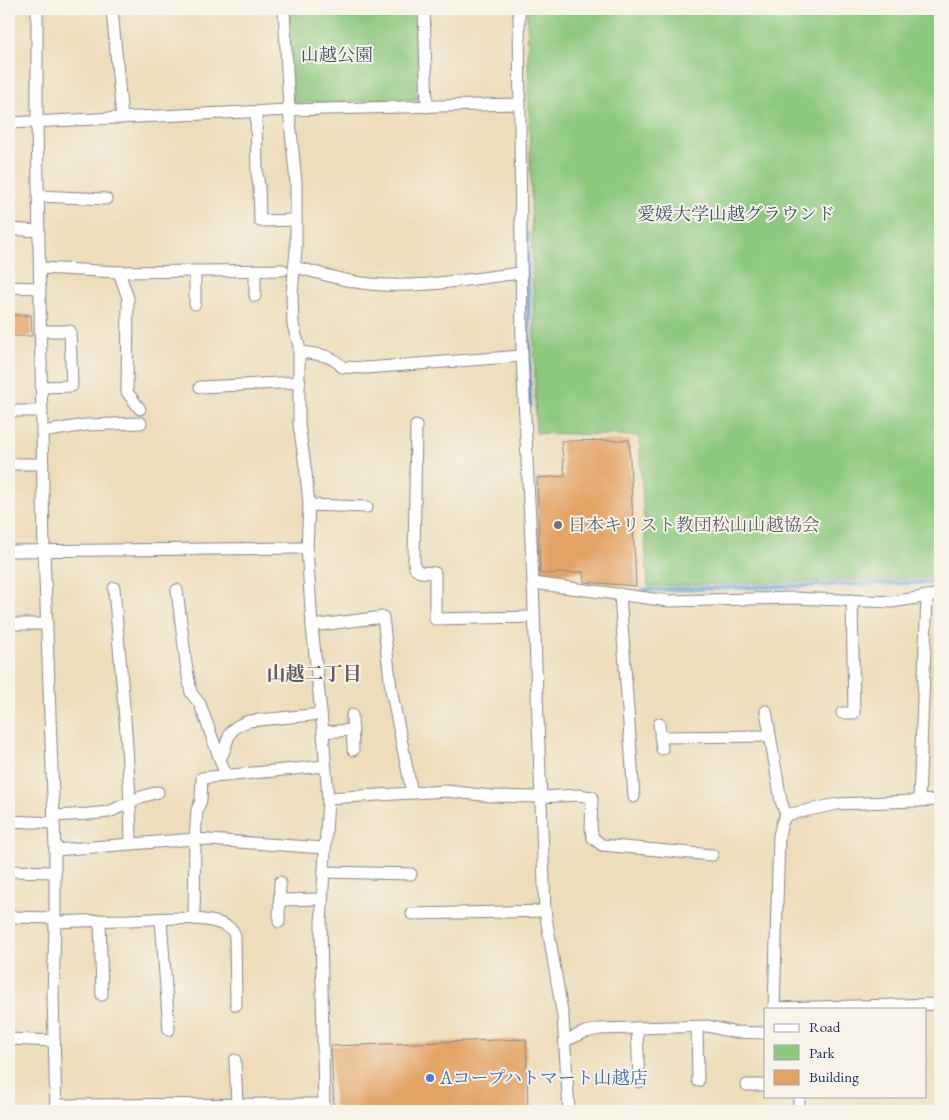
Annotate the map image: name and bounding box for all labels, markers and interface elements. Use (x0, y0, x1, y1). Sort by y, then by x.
park label: 山越公園 (301, 43, 373, 66)
park label: 愛媛大学山越グラウンド (637, 202, 835, 225)
place label: 日本キリスト教団松山山越協会 (568, 513, 820, 536)
marker: 日本キリスト教団松山山越協会 (552, 519, 564, 531)
district label: 山越二丁目 (266, 661, 362, 686)
legend (764, 1008, 926, 1098)
text: Road (809, 1017, 841, 1036)
text: Park (809, 1043, 836, 1062)
place label: Aコープハトマート山越店 (439, 1066, 648, 1089)
text: Building (809, 1067, 859, 1086)
marker: Aコープハトマート山越店 (424, 1072, 436, 1084)

